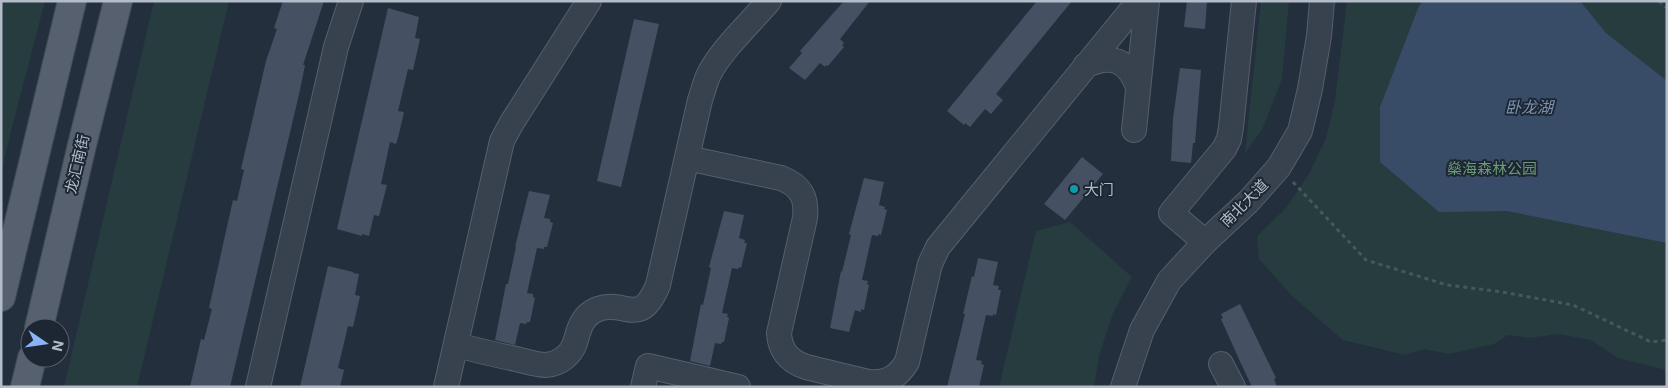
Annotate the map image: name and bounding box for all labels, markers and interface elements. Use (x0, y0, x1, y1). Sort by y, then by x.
water label: 卧龙湖 (1505, 97, 1556, 117)
street label: 龙汇南街 (61, 133, 93, 195)
park label: 燊海森林公园 (1447, 159, 1537, 178)
street label: 南北大道 (1216, 175, 1272, 231)
place label: 大门 (1084, 180, 1114, 199)
marker: 大门 (1068, 183, 1080, 195)
north arrow (20, 318, 70, 368)
text: N (49, 339, 68, 353)

